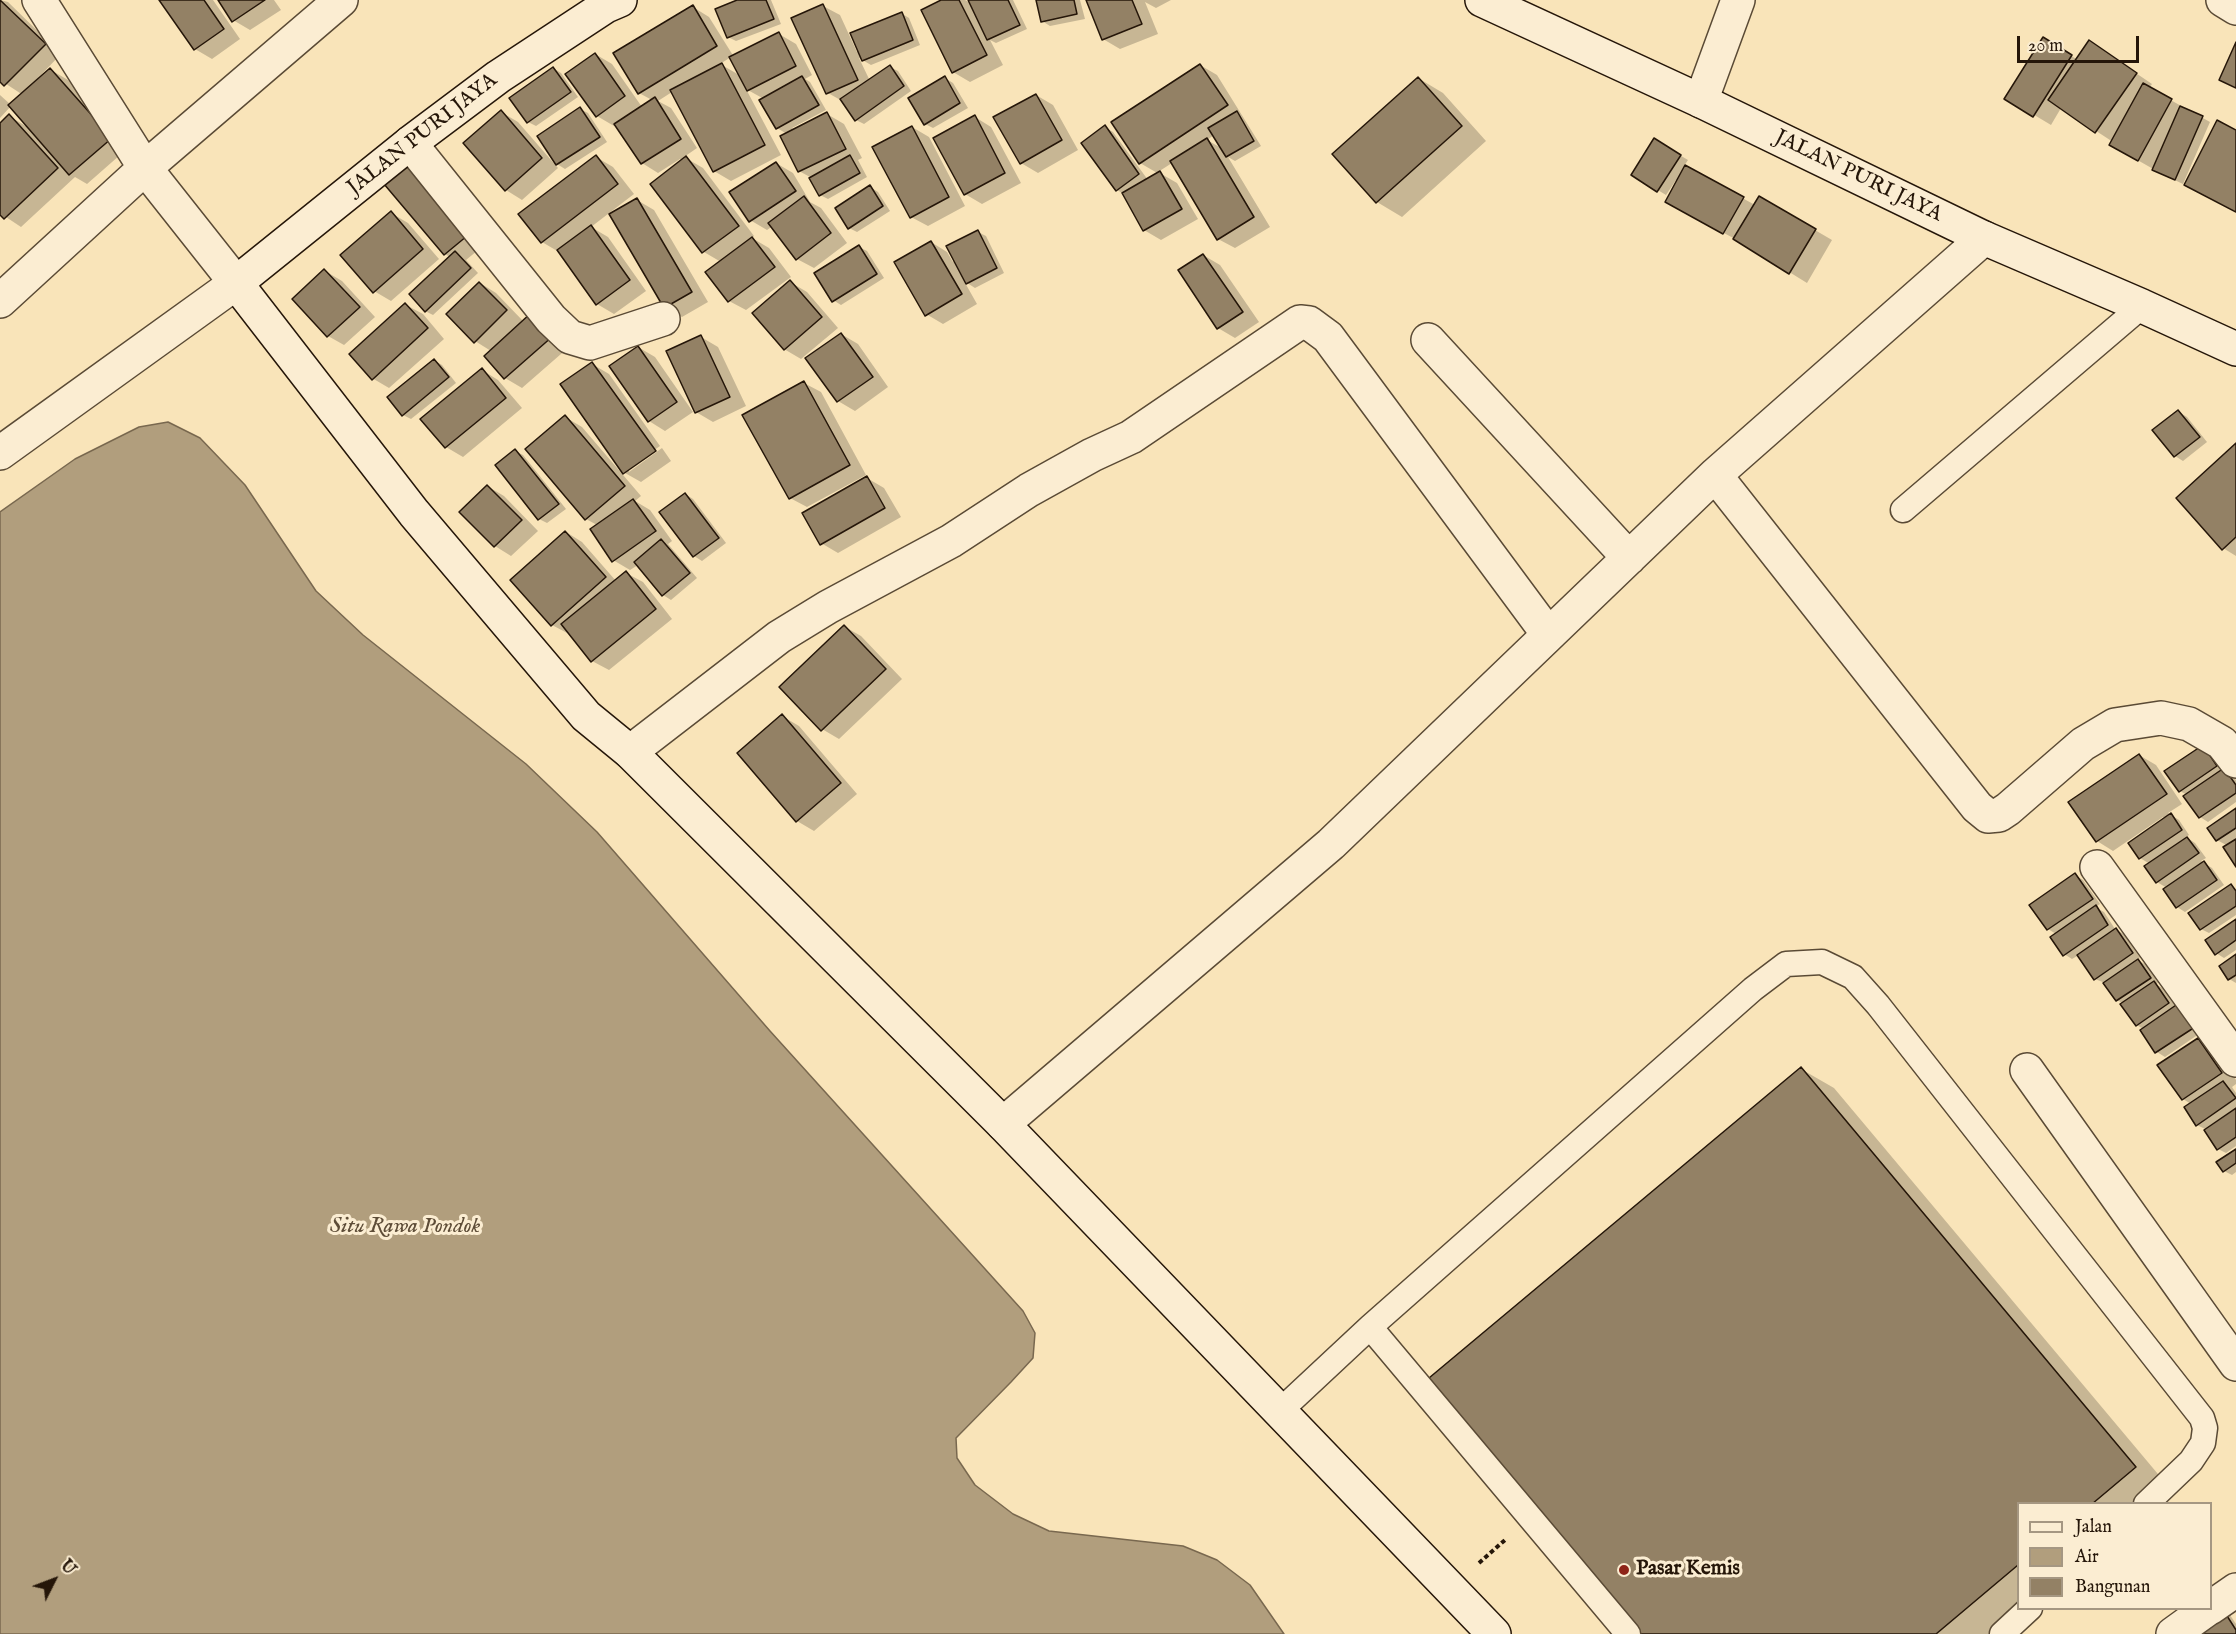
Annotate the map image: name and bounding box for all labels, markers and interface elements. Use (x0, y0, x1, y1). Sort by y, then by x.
scale bar (2020, 24, 2142, 62)
text: 20 m (2028, 35, 2063, 58)
street label: JALAN PURI JAYA (343, 69, 503, 201)
street label: JALAN PURI JAYA (1770, 125, 1946, 229)
water label: Situ Rawa Pondok (330, 1214, 480, 1240)
legend (2017, 1502, 2212, 1610)
text: Jalan (2075, 1516, 2112, 1539)
text: Air (2075, 1546, 2099, 1569)
north arrow (24, 1550, 84, 1610)
text: U (55, 1556, 79, 1580)
place label: Pasar Kemis (1636, 1557, 1740, 1583)
marker: Pasar Kemis (1617, 1563, 1631, 1577)
text: Bangunan (2075, 1576, 2150, 1599)

